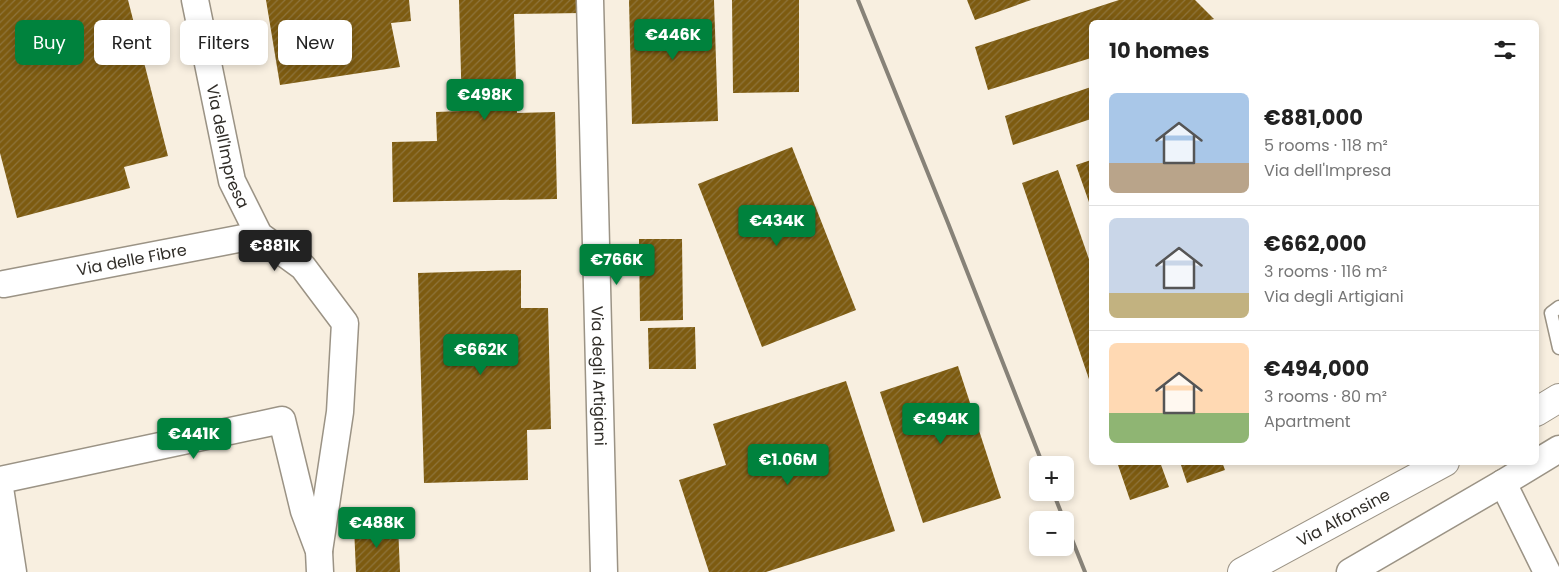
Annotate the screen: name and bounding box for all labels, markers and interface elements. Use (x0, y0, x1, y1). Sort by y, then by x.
pin: €446K (638, 18, 708, 61)
chip: Buy (15, 20, 84, 65)
chip: Rent (94, 20, 170, 65)
chip: Filters (180, 20, 268, 65)
chip: New (278, 20, 352, 65)
text: €446K (645, 23, 701, 46)
text: 10 homes (1109, 36, 1209, 65)
icon: filters (1491, 36, 1519, 64)
pin: €498K (450, 78, 520, 121)
street label: Via dell'Impresa (201, 82, 255, 212)
text: €498K (458, 83, 512, 106)
text: €881,000 (1264, 103, 1363, 132)
icon: home (1149, 113, 1209, 173)
text: 5 rooms · 118 m² (1264, 134, 1388, 157)
text: Via dell'Impresa (1264, 159, 1391, 182)
pin: €434K (742, 204, 812, 247)
text: €434K (749, 209, 805, 232)
text: €662,000 (1264, 229, 1367, 258)
pin: €881K (240, 230, 310, 272)
text: €881K (250, 234, 300, 257)
street label: Via delle Fibre (75, 238, 189, 281)
icon: home (1149, 238, 1209, 298)
pin: €766K (582, 244, 652, 286)
text: €766K (591, 248, 643, 271)
text: 3 rooms · 116 m² (1264, 260, 1387, 283)
text: Via degli Artigiani (1264, 285, 1404, 308)
street label: Via degli Artigiani (586, 306, 612, 446)
pin: €662K (446, 334, 516, 376)
text: €662K (454, 338, 508, 361)
text: €494,000 (1264, 354, 1369, 383)
icon: home (1149, 363, 1209, 423)
text: 3 rooms · 80 m² (1264, 385, 1387, 408)
pin: €494K (906, 402, 976, 445)
text: €494K (913, 407, 969, 430)
text: Apartment (1264, 410, 1351, 433)
pin: €441K (159, 418, 229, 460)
text: €441K (168, 422, 220, 445)
pin: €1.06M (747, 444, 829, 486)
text: €1.06M (759, 448, 817, 471)
map controls (1029, 456, 1074, 556)
button: + (1029, 456, 1074, 501)
street label: Via Alfonsine (1292, 483, 1394, 552)
pin: €488K (342, 506, 412, 549)
text: €488K (349, 511, 405, 534)
button: − (1029, 511, 1074, 556)

